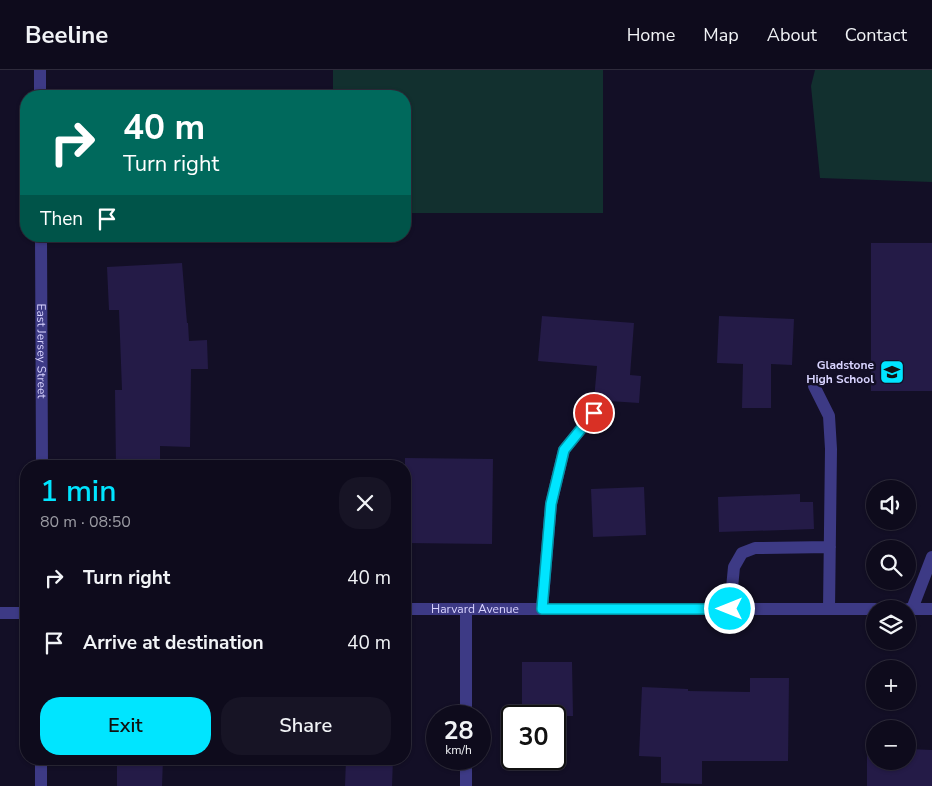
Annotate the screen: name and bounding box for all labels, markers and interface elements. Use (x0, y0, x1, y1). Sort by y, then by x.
text: Beeline (25, 19, 108, 51)
text: Home (627, 23, 675, 47)
text: Map (703, 23, 739, 47)
text: About (767, 23, 817, 47)
text: Contact (845, 23, 907, 47)
text: 40 m (123, 104, 205, 151)
icon: right (40, 110, 105, 175)
text: Turn right (123, 149, 219, 179)
icon: arrive (93, 205, 121, 233)
text: Then (40, 206, 83, 232)
street label: East Jersey Street (33, 303, 50, 399)
place label: Gladstone High School (806, 357, 874, 387)
school or university icon: Gladstone High School (879, 359, 905, 385)
pin (573, 392, 615, 434)
icon: arrive (580, 399, 608, 427)
text: 1 min (40, 471, 116, 512)
button: close (339, 477, 391, 529)
map controls (866, 480, 916, 770)
button: sound (866, 480, 916, 530)
text: 80 m · 08:50 (40, 511, 131, 533)
button: search (866, 540, 916, 590)
icon: right (40, 564, 68, 592)
text: Turn right (83, 565, 170, 591)
text: 40 m (347, 565, 391, 591)
position arrow (703, 582, 755, 634)
button: layers (866, 600, 916, 650)
street label: Harvard Avenue (431, 601, 519, 617)
icon: arrive (40, 629, 68, 657)
text: Arrive at destination (83, 630, 264, 656)
text: 40 m (347, 630, 391, 656)
button: + (866, 660, 916, 710)
button: Exit (40, 697, 211, 755)
button: Share (221, 697, 391, 755)
speed limit sign: 30 (501, 705, 566, 770)
text: 28 (443, 714, 474, 748)
button: − (866, 720, 916, 770)
text: km/h (445, 742, 472, 758)

